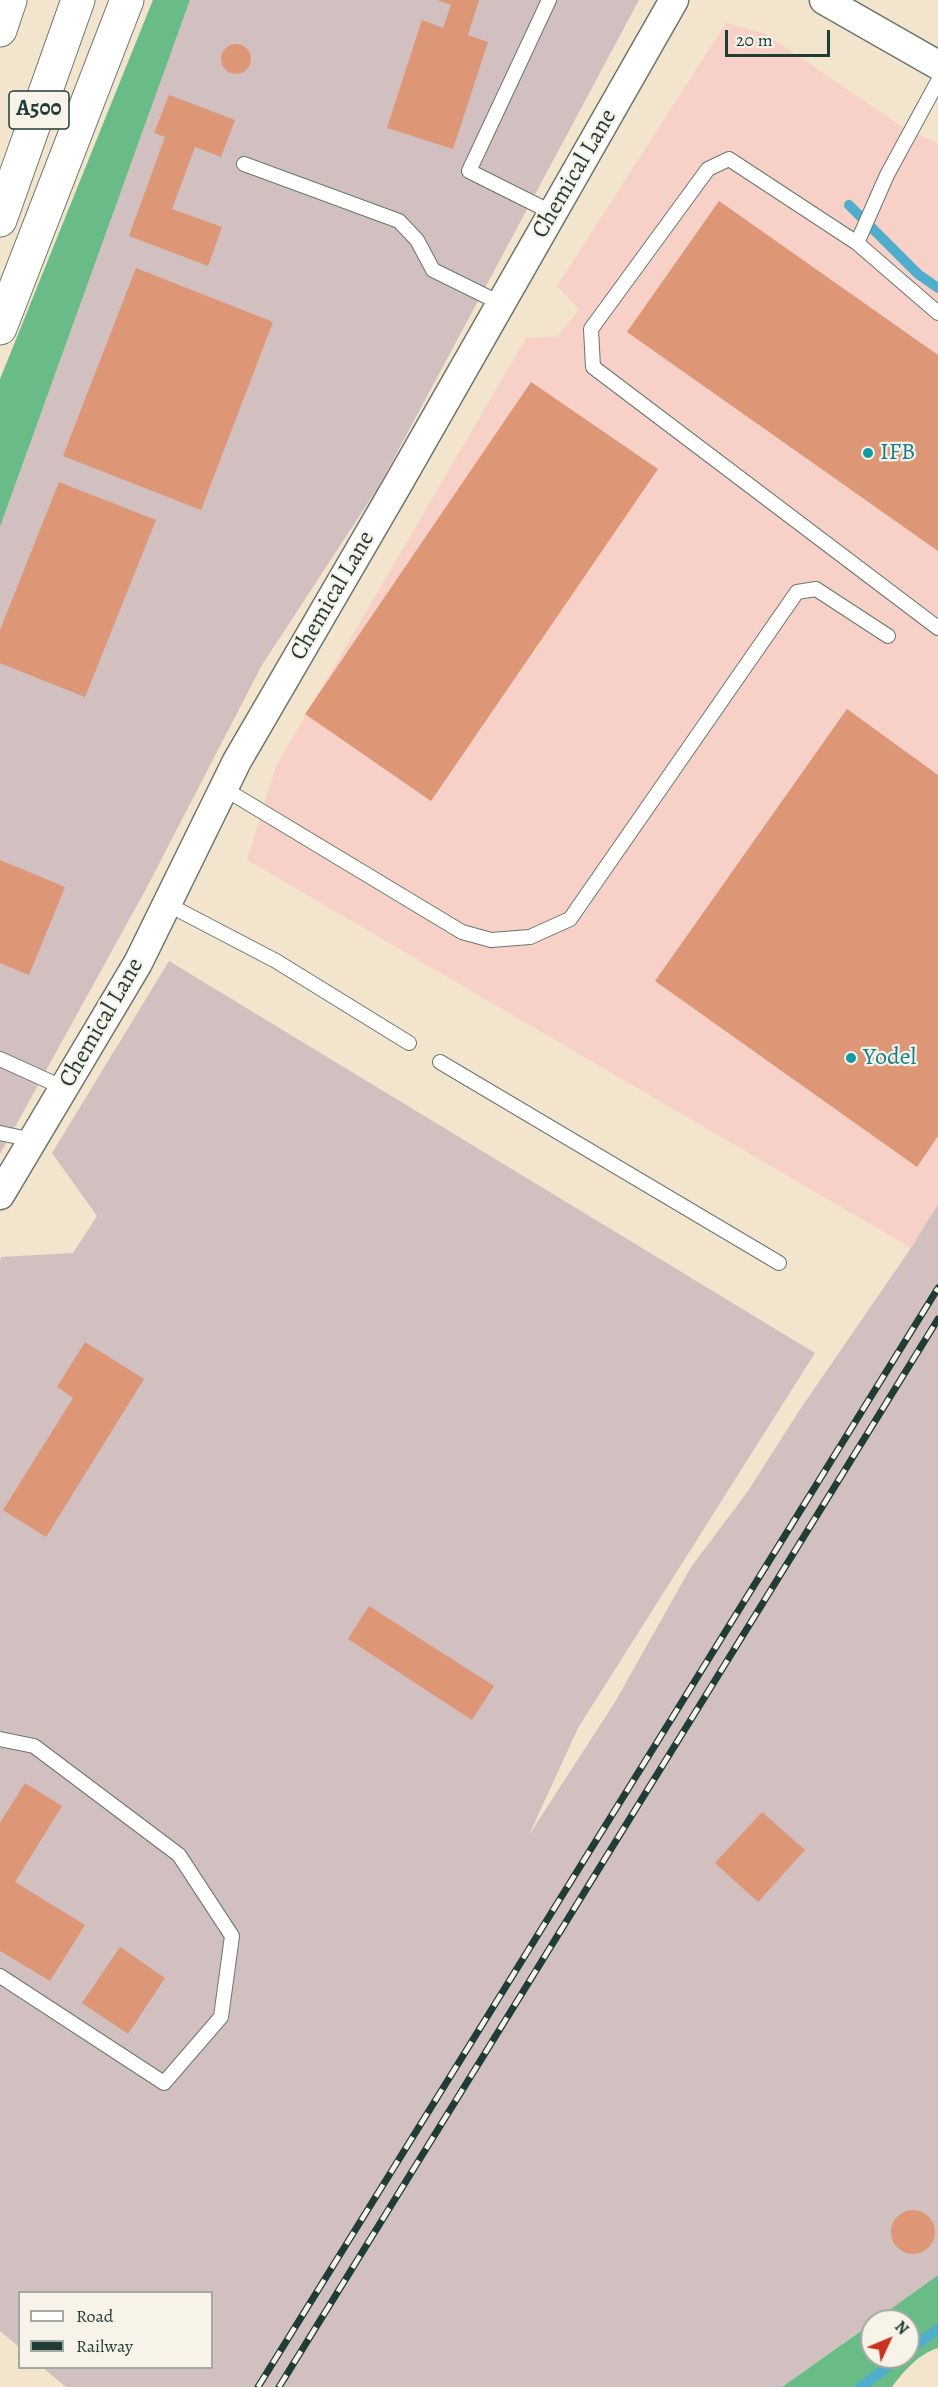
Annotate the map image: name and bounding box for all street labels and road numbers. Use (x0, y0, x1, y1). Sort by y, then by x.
road number: A500 (9, 91, 69, 129)
street label: Chemical Lane (526, 104, 624, 244)
street label: Chemical Lane (284, 526, 382, 666)
street label: Chemical Lane (53, 953, 151, 1093)

